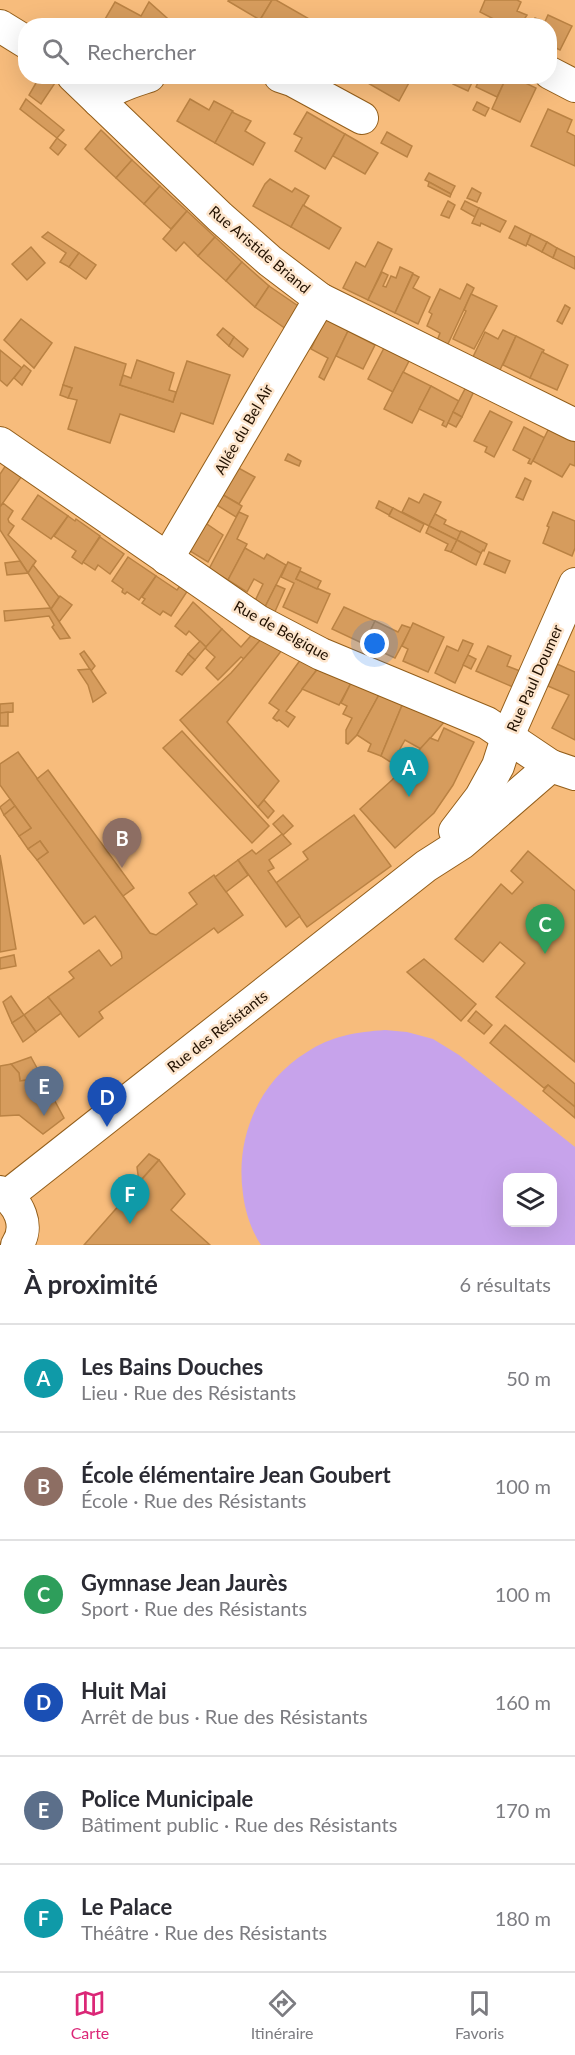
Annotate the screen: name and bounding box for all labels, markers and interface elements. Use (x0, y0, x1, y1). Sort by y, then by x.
search box (18, 18, 557, 84)
icon: search (39, 35, 72, 68)
text: Rechercher (87, 38, 196, 65)
street label: Rue Aristide Briand (206, 201, 314, 297)
street label: Allée du Bel Air (210, 380, 276, 477)
street label: Rue de Belgique (231, 596, 333, 664)
street label: Rue Paul Doumer (502, 621, 566, 734)
your location (360, 629, 389, 658)
pin: A (390, 748, 428, 797)
pin: B (102, 818, 142, 868)
pin: C (526, 904, 564, 954)
street label: Rue des Résistants (163, 986, 271, 1076)
pin: E (24, 1066, 63, 1116)
pin: D (88, 1078, 126, 1127)
map controls (503, 1173, 557, 1227)
button: layers (503, 1173, 557, 1227)
pin: F (110, 1174, 150, 1224)
text: À proximité (24, 1268, 158, 1300)
text: 6 résultats (460, 1272, 551, 1296)
text: Les Bains Douches (81, 1353, 263, 1380)
text: A (37, 1366, 50, 1390)
text: 50 m (506, 1366, 551, 1390)
text: Lieu · Rue des Résistants (81, 1380, 296, 1404)
text: École élémentaire Jean Goubert (81, 1461, 391, 1488)
text: B (37, 1474, 50, 1498)
text: 100 m (495, 1474, 551, 1498)
text: École · Rue des Résistants (81, 1488, 307, 1512)
text: Gymnase Jean Jaurès (81, 1569, 287, 1596)
text: C (37, 1582, 50, 1606)
text: 100 m (495, 1582, 551, 1606)
text: Sport · Rue des Résistants (81, 1596, 307, 1620)
text: Huit Mai (81, 1677, 167, 1704)
text: D (36, 1690, 51, 1714)
text: 160 m (495, 1690, 551, 1714)
text: Arrêt de bus · Rue des Résistants (81, 1704, 368, 1728)
text: Police Municipale (81, 1785, 253, 1812)
text: E (38, 1798, 49, 1822)
text: 170 m (495, 1798, 551, 1822)
text: Bâtiment public · Rue des Résistants (81, 1812, 397, 1836)
text: Le Palace (81, 1893, 172, 1920)
text: F (38, 1906, 49, 1930)
text: 180 m (495, 1906, 551, 1930)
text: Théâtre · Rue des Résistants (81, 1920, 327, 1944)
tab: Carte (71, 1987, 109, 2042)
tab: Itinéraire (251, 1987, 314, 2042)
tab: Favoris (455, 1987, 504, 2042)

